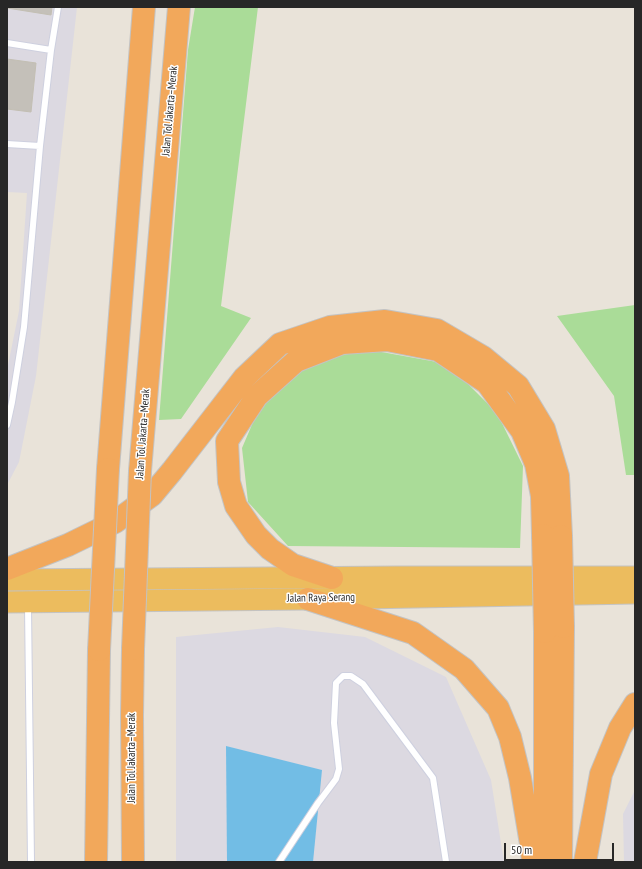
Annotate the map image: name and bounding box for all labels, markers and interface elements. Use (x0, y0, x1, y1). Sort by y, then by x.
street label: Jalan Tol Jakarta–Merak (159, 66, 181, 156)
street label: Jalan Tol Jakarta–Merak (133, 389, 153, 479)
street label: Jalan Raya Serang (287, 591, 355, 605)
street label: Jalan Tol Jakarta–Merak (125, 713, 139, 803)
scale bar (506, 835, 616, 861)
text: 50 m (511, 842, 532, 857)

